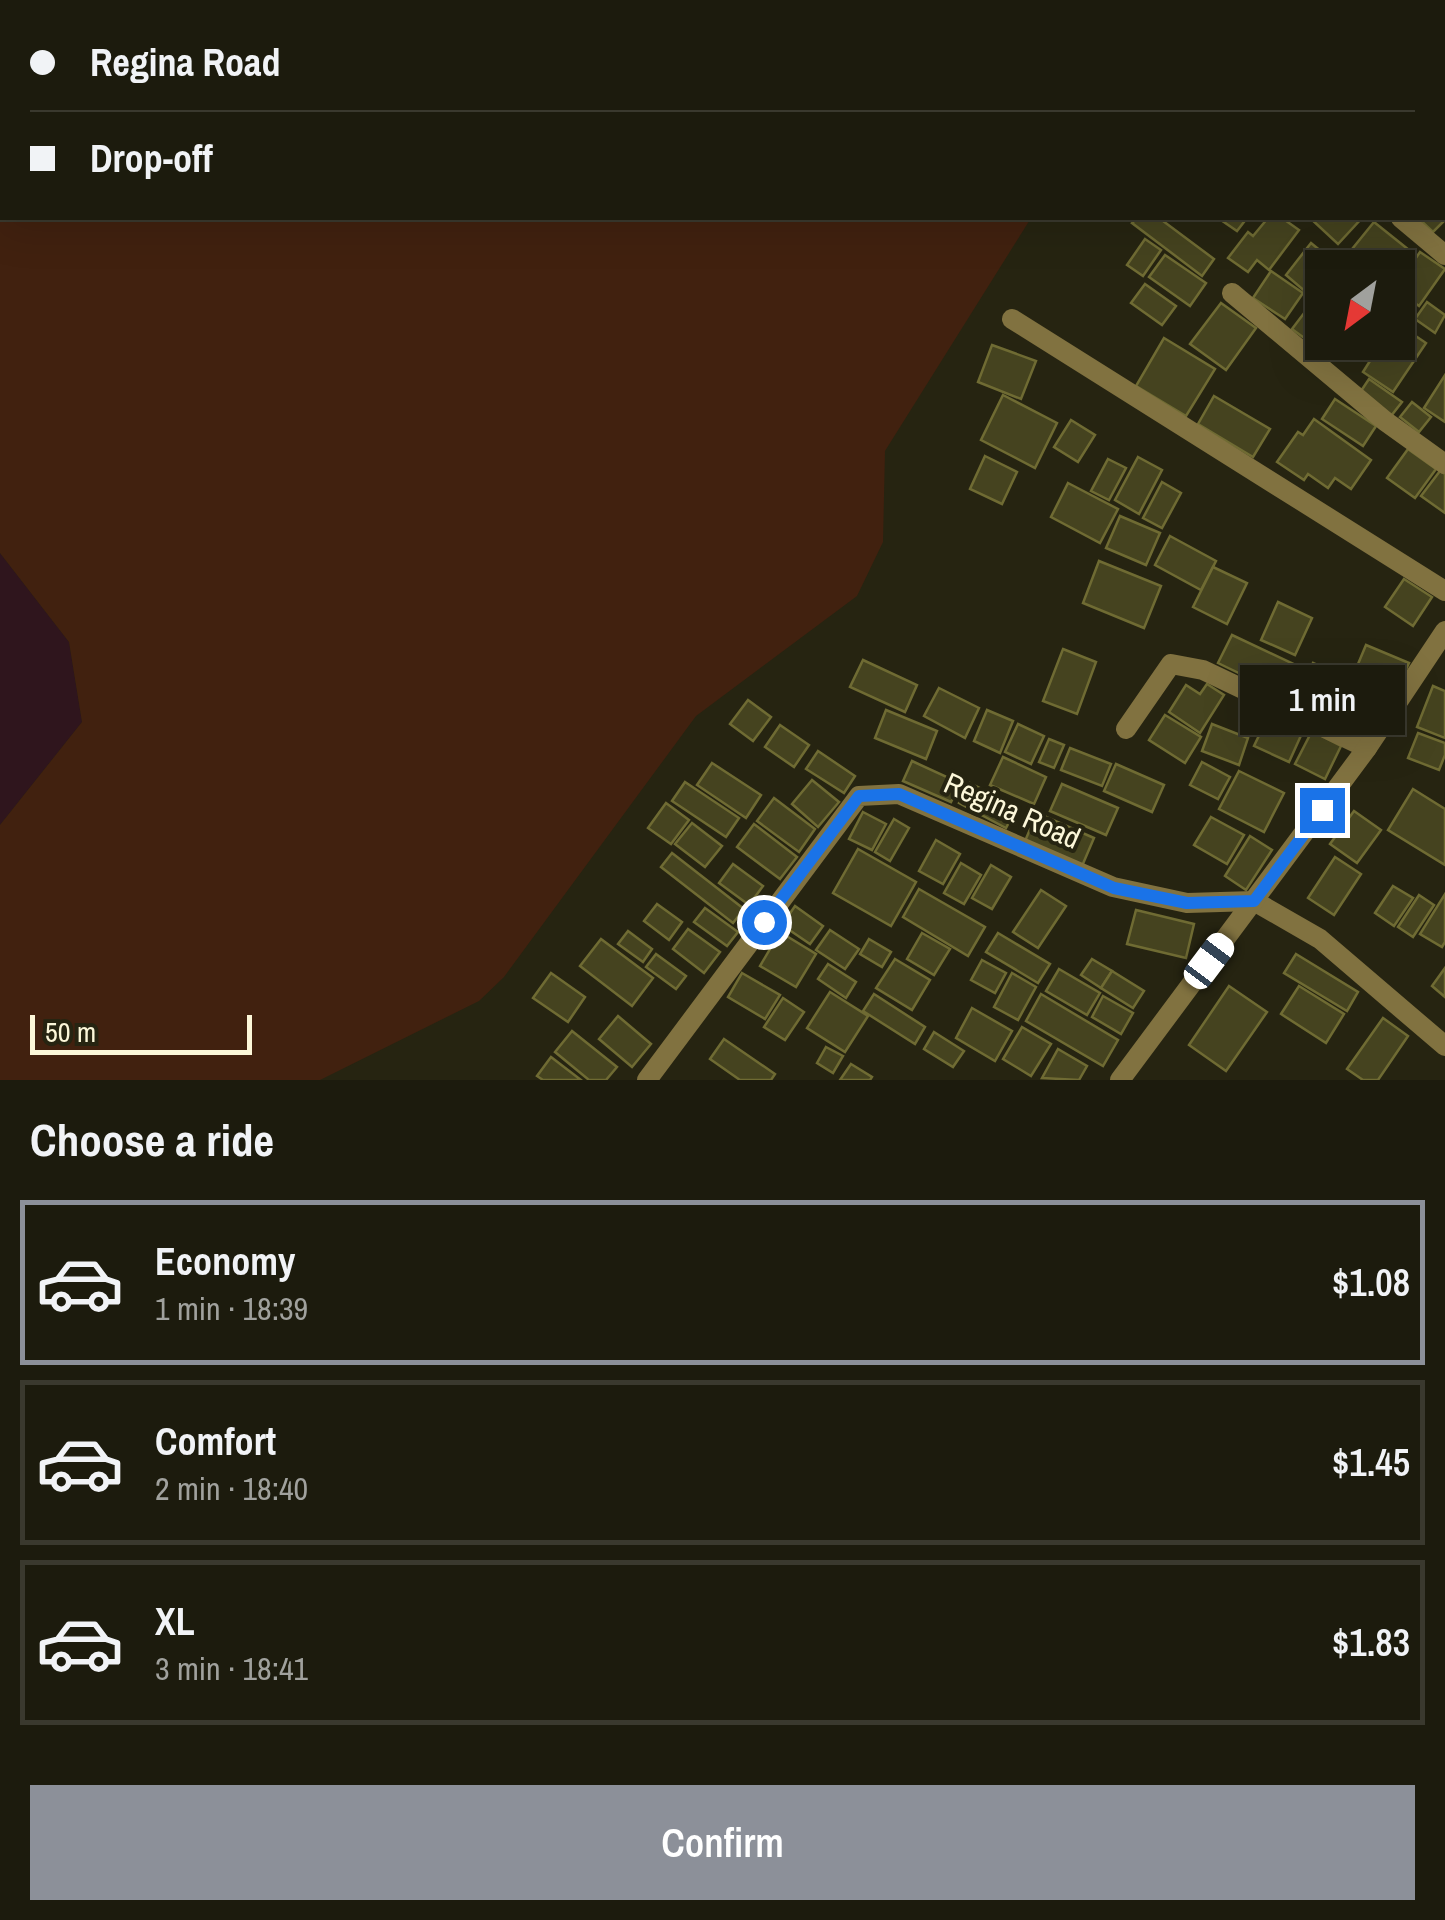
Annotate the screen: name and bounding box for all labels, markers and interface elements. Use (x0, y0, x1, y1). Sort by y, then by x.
text: Regina Road (90, 37, 280, 88)
text: Drop-off (90, 133, 213, 184)
north arrow (1305, 250, 1415, 360)
map controls (1305, 250, 1415, 360)
callout: 1 min (1240, 665, 1404, 735)
text: 1 min (1289, 678, 1356, 721)
street label: Regina Road (938, 762, 1087, 858)
route end (1300, 788, 1345, 833)
route start (742, 900, 787, 945)
car (1179, 928, 1239, 994)
scale bar (30, 1010, 252, 1054)
text: 50 m (45, 1013, 96, 1051)
text: Choose a ride (30, 1109, 274, 1170)
text: Economy (155, 1236, 295, 1287)
icon: car (35, 1238, 125, 1328)
text: $1.08 (1332, 1257, 1410, 1308)
text: 1 min · 18:39 (155, 1287, 308, 1330)
text: Comfort (155, 1416, 276, 1467)
icon: car (35, 1418, 125, 1508)
text: $1.45 (1332, 1437, 1410, 1488)
text: 2 min · 18:40 (155, 1467, 308, 1510)
text: XL (155, 1596, 195, 1647)
icon: car (35, 1598, 125, 1688)
text: $1.83 (1332, 1617, 1410, 1668)
text: 3 min · 18:41 (155, 1647, 308, 1690)
button: Confirm (30, 1785, 1415, 1900)

